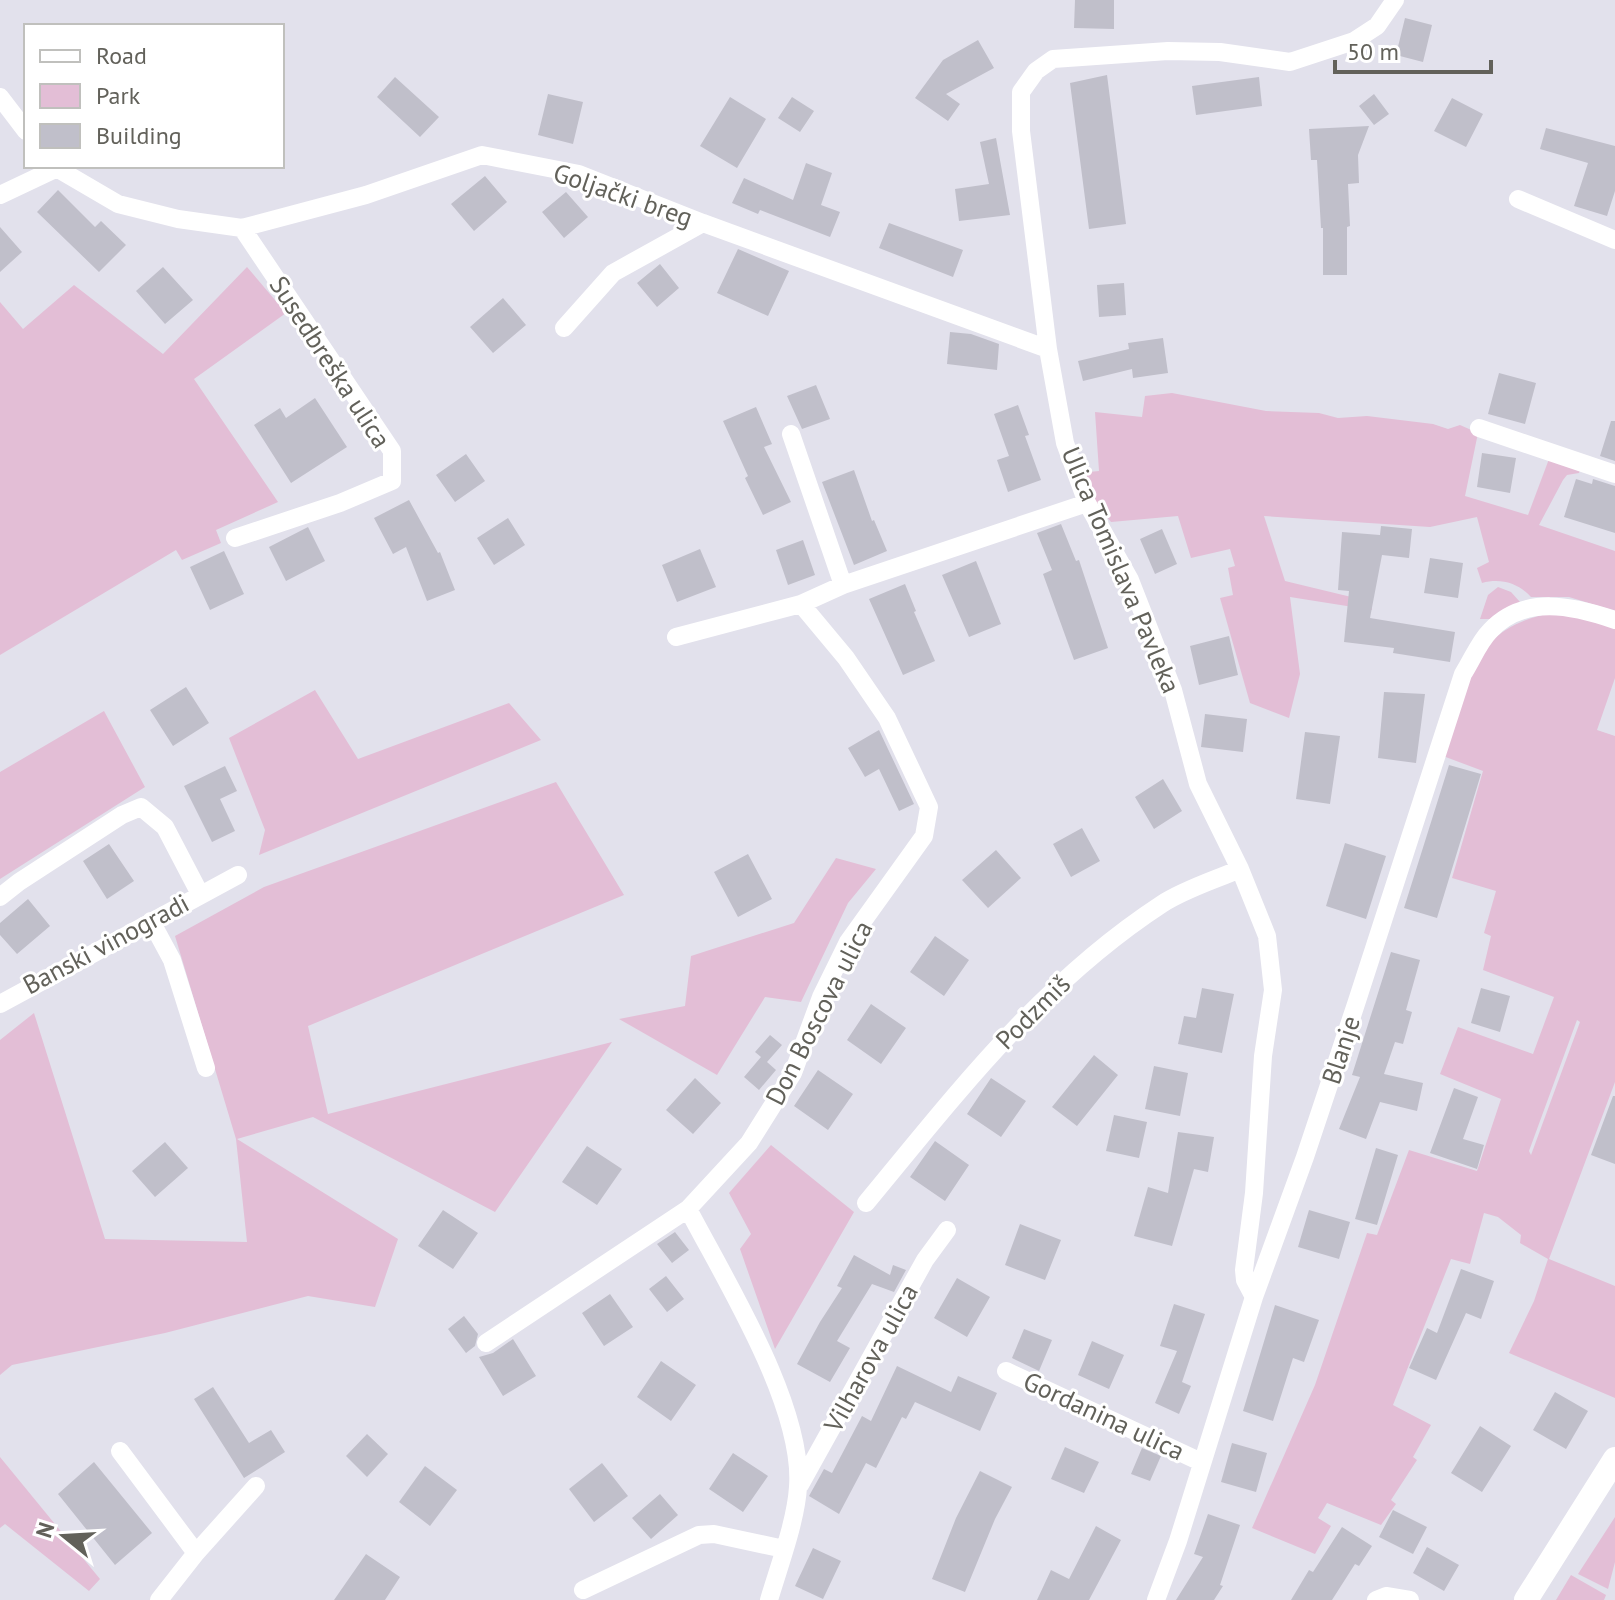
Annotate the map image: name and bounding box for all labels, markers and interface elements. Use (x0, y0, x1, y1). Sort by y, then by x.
legend (24, 24, 284, 168)
scale bar (1335, 24, 1491, 74)
text: 50 m (1347, 36, 1399, 67)
text: Road (96, 40, 147, 71)
text: Park (96, 80, 141, 111)
text: Building (96, 120, 182, 151)
street label: Goljački breg (549, 155, 697, 234)
street label: Susedbreška ulica (263, 270, 398, 454)
street label: Ulica Tomislava Pavleka (1055, 442, 1188, 698)
street label: Banski vinogradi (17, 886, 195, 1001)
street label: Don Boscova ulica (758, 915, 879, 1110)
street label: Podzmiš (988, 967, 1077, 1056)
street label: Blanje (1314, 1011, 1367, 1088)
street label: Vilharova ulica (816, 1278, 925, 1439)
street label: Gordanina ulica (1018, 1364, 1190, 1467)
north arrow (24, 1496, 104, 1576)
text: N (29, 1519, 61, 1541)

